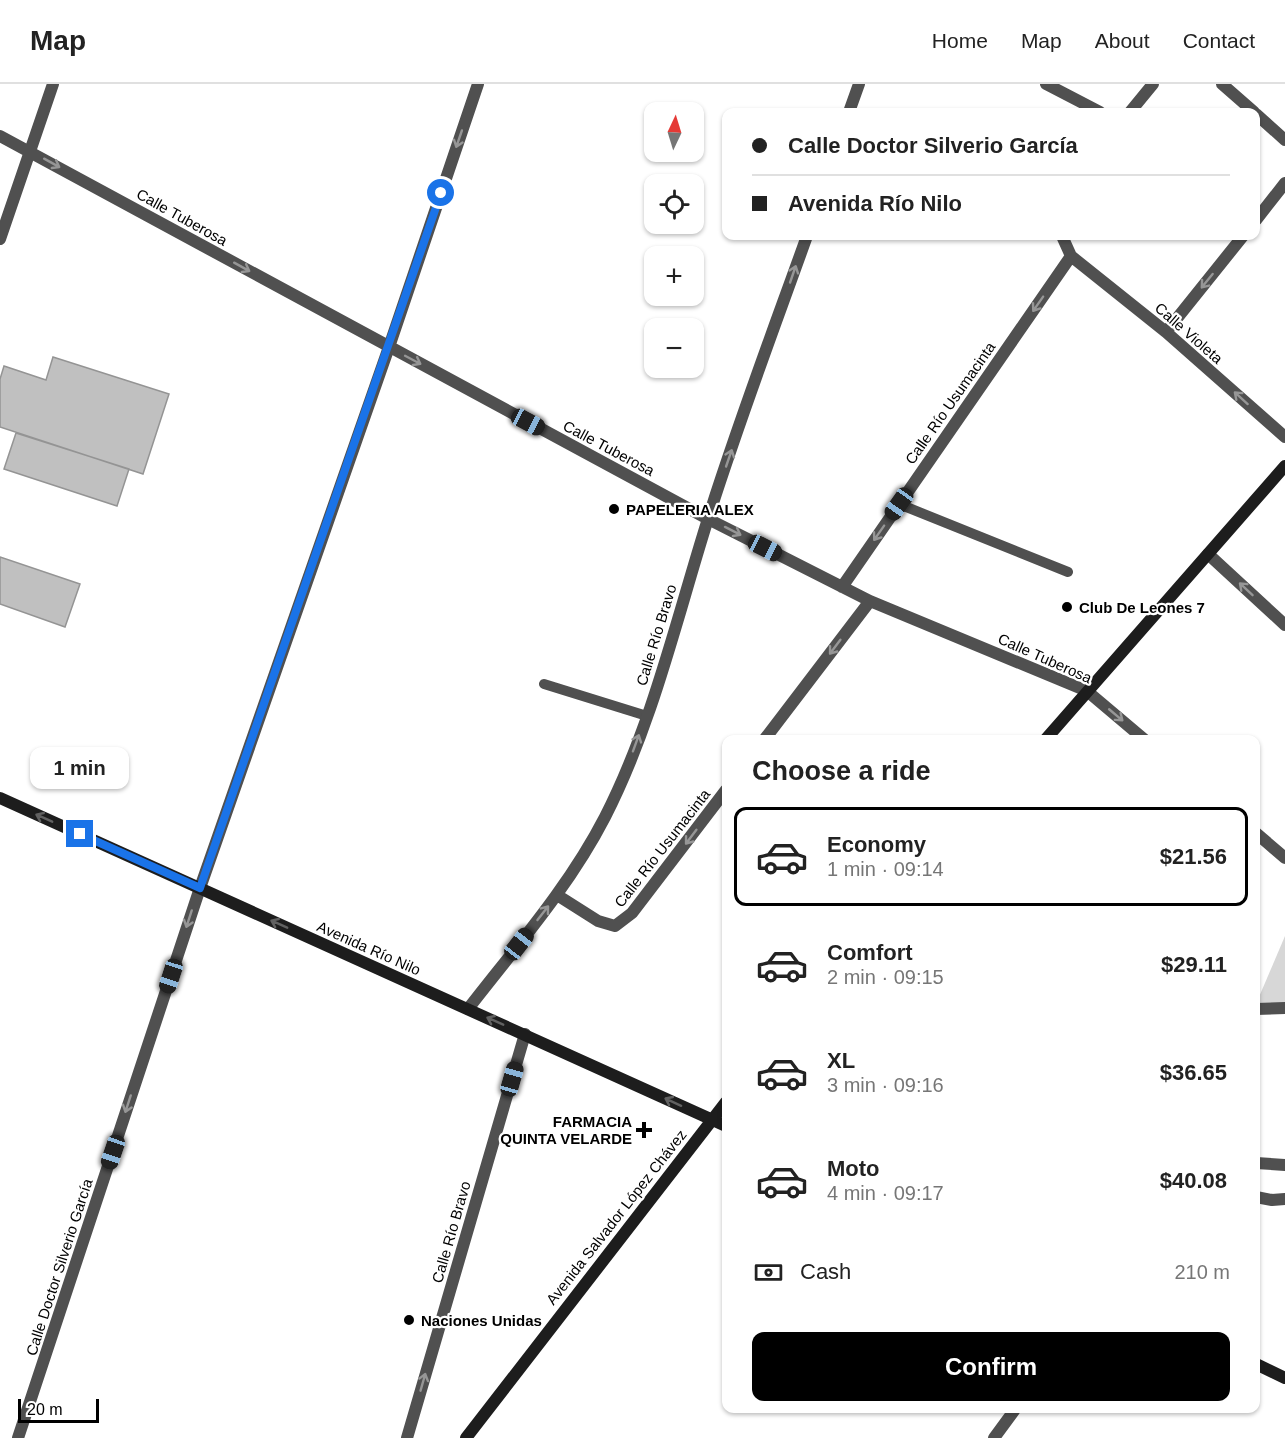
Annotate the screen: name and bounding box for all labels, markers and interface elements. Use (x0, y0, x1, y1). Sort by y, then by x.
text: Map (30, 25, 86, 56)
text: Home (932, 29, 988, 52)
text: Map (1021, 29, 1062, 52)
text: About (1095, 29, 1150, 52)
text: Contact (1183, 29, 1255, 52)
north arrow (644, 102, 704, 162)
map controls (644, 102, 704, 378)
one-way arrow (453, 129, 464, 148)
text: Calle Doctor Silverio García (788, 133, 1078, 158)
one-way arrow (43, 157, 60, 169)
button: locate (644, 174, 704, 234)
route start (427, 179, 454, 206)
street label: Calle Tuberosa (134, 185, 231, 249)
text: Avenida Río Nilo (788, 191, 962, 216)
button: + (644, 246, 704, 306)
one-way arrow (232, 262, 250, 273)
one-way arrow (789, 265, 800, 284)
one-way arrow (1200, 273, 1213, 289)
one-way arrow (1032, 295, 1044, 311)
street label: Calle Violeta (1152, 299, 1227, 367)
button: − (644, 318, 704, 378)
street label: Calle Río Usumacinta (901, 338, 999, 467)
one-way arrow (404, 354, 421, 366)
one-way arrow (1234, 391, 1249, 405)
car (508, 406, 548, 438)
street label: Calle Tuberosa (560, 417, 658, 479)
one-way arrow (725, 449, 736, 468)
car (881, 484, 917, 524)
place label: PAPELERIA ALEX (626, 501, 754, 518)
marker: PAPELERIA ALEX (607, 502, 621, 516)
one-way arrow (873, 524, 885, 541)
one-way arrow (723, 526, 741, 538)
car (745, 532, 785, 564)
street label: Calle Río Bravo (633, 582, 679, 688)
one-way arrow (1239, 582, 1254, 597)
place label: Club De Leones 7 (1079, 599, 1205, 616)
marker: Club De Leones 7 (1060, 600, 1074, 614)
street label: Calle Tuberosa (995, 630, 1095, 687)
one-way arrow (828, 639, 841, 655)
one-way arrow (1108, 708, 1123, 722)
one-way arrow (632, 734, 643, 753)
callout: 1 min (31, 747, 130, 789)
text: Choose a ride (752, 756, 931, 786)
text: 1 min (53, 757, 106, 779)
street label: Calle Río Usumacinta (611, 785, 714, 910)
one-way arrow (36, 811, 54, 823)
route end (66, 820, 93, 847)
one-way arrow (684, 828, 697, 844)
icon: car (755, 830, 809, 884)
text: Economy (827, 832, 926, 857)
text: $21.56 (1160, 844, 1227, 869)
text: 1 min · 09:14 (827, 858, 944, 880)
one-way arrow (536, 905, 549, 921)
one-way arrow (183, 909, 194, 928)
one-way arrow (271, 917, 289, 929)
street label: Avenida Río Nilo (315, 918, 423, 978)
car (501, 924, 537, 964)
icon: car (755, 938, 809, 992)
text: Comfort (827, 940, 913, 965)
text: $29.11 (1161, 952, 1227, 977)
car (157, 956, 185, 996)
text: 2 min · 09:15 (827, 966, 944, 988)
one-way arrow (487, 1015, 505, 1027)
icon: car (755, 1046, 809, 1100)
text: XL (827, 1048, 855, 1073)
car (498, 1059, 526, 1099)
text: $36.65 (1160, 1060, 1227, 1085)
text: 3 min · 09:16 (827, 1074, 944, 1096)
one-way arrow (122, 1094, 133, 1113)
one-way arrow (664, 1096, 682, 1108)
place label: FARMACIA QUINTA VELARDE (500, 1113, 632, 1147)
marker: FARMACIA QUINTA VELARDE (637, 1123, 651, 1137)
street label: Avenida Salvador López Chávez (542, 1126, 690, 1308)
car (99, 1132, 127, 1172)
icon: car (755, 1154, 809, 1208)
text: Moto (827, 1156, 880, 1181)
text: $40.08 (1160, 1168, 1227, 1193)
street label: Calle Doctor Silverio García (22, 1176, 96, 1358)
street label: Calle Río Bravo (428, 1179, 474, 1285)
text: 4 min · 09:17 (827, 1182, 944, 1204)
icon: cash (752, 1256, 785, 1289)
text: Cash (800, 1259, 851, 1284)
text: 210 m (1174, 1261, 1230, 1283)
place label: Naciones Unidas (421, 1312, 542, 1329)
marker: Naciones Unidas (402, 1313, 416, 1327)
button: Confirm (752, 1332, 1230, 1401)
one-way arrow (418, 1373, 429, 1392)
scale bar (18, 1396, 99, 1424)
text: 20 m (27, 1401, 63, 1418)

